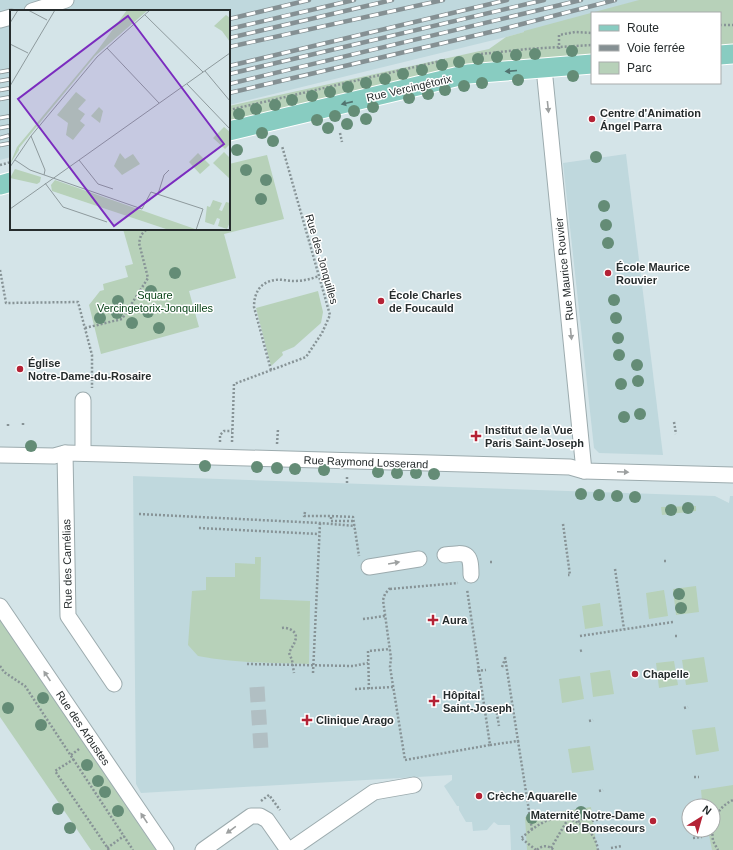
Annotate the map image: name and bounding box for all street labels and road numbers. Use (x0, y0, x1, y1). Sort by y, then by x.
street label: Rue Vercingétorix (365, 72, 453, 104)
street label: Rue des Jonquilles (303, 213, 341, 306)
street label: Rue Maurice Rouvier (553, 217, 575, 321)
street label: Rue Raymond Losserand (303, 454, 429, 470)
street label: Rue des Camélias (60, 518, 74, 609)
street label: Rue des Arbustes (54, 689, 113, 768)

